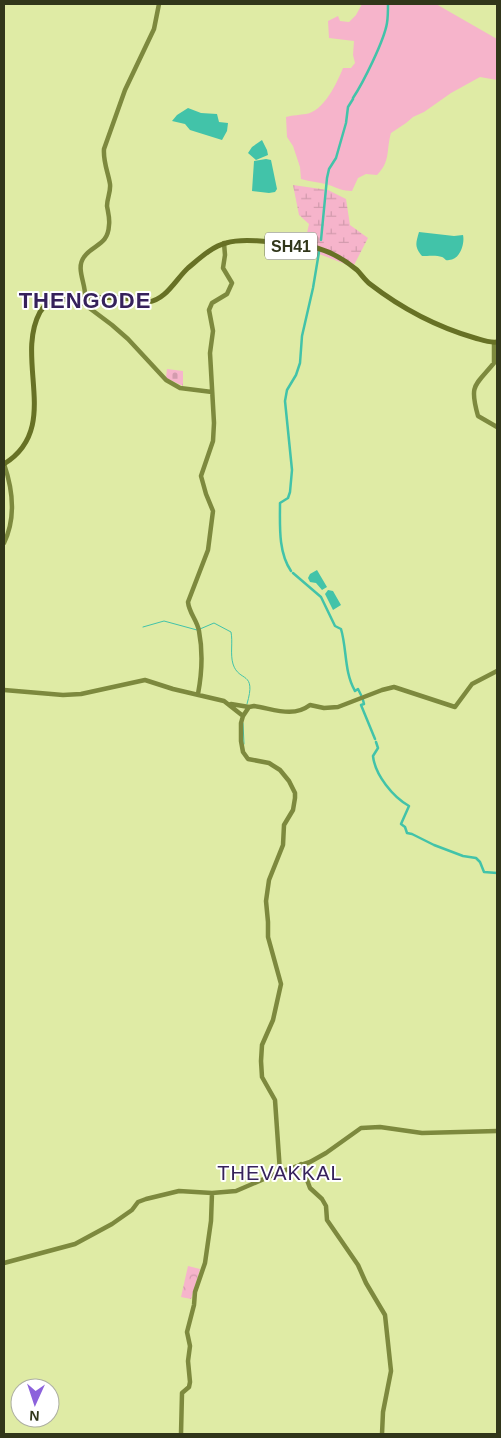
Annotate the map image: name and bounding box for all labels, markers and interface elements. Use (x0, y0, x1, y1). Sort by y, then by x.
road number: SH41 (265, 232, 317, 260)
district label: THENGODE (19, 288, 151, 313)
district label: THEVAKKAL (217, 1162, 343, 1184)
north arrow (10, 1378, 60, 1428)
text: N (29, 1408, 40, 1424)

